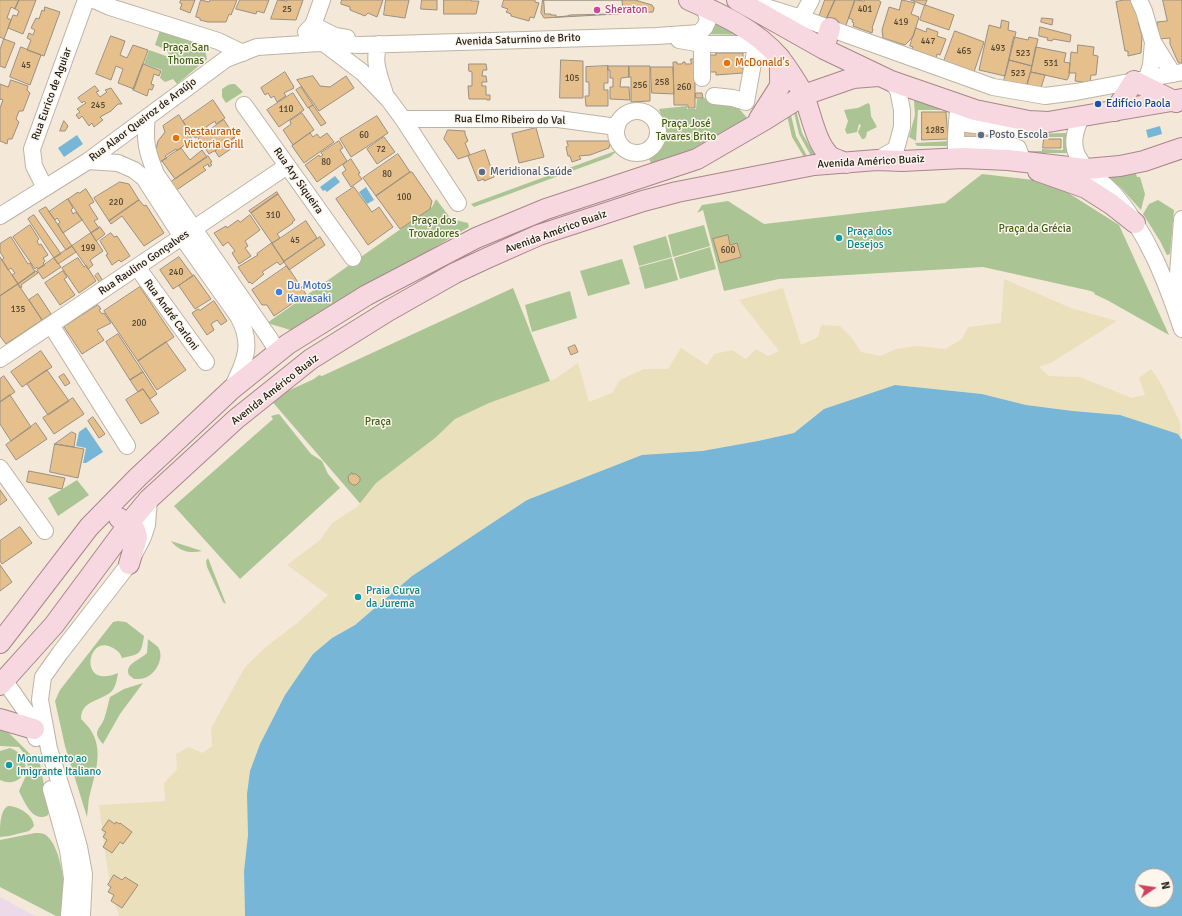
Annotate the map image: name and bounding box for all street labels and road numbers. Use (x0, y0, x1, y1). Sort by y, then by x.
street label: Avenida Saturnino de Brito (455, 31, 581, 49)
street label: Rua Eurico de Aguiar (29, 46, 75, 142)
street label: Rua Alaor Queiroz de Araújo (87, 75, 199, 165)
street label: Rua Elmo Ribeiro do Val (454, 112, 566, 128)
street label: Rua Ary Siqueira (270, 145, 326, 217)
street label: Avenida Américo Buaiz (817, 153, 925, 171)
street label: Avenida Américo Buaiz (503, 207, 609, 257)
street label: Rua Raulino Gonçalves (96, 228, 192, 298)
street label: Rua André Carloni (141, 277, 201, 353)
street label: Avenida Américo Buaiz (229, 352, 321, 428)

